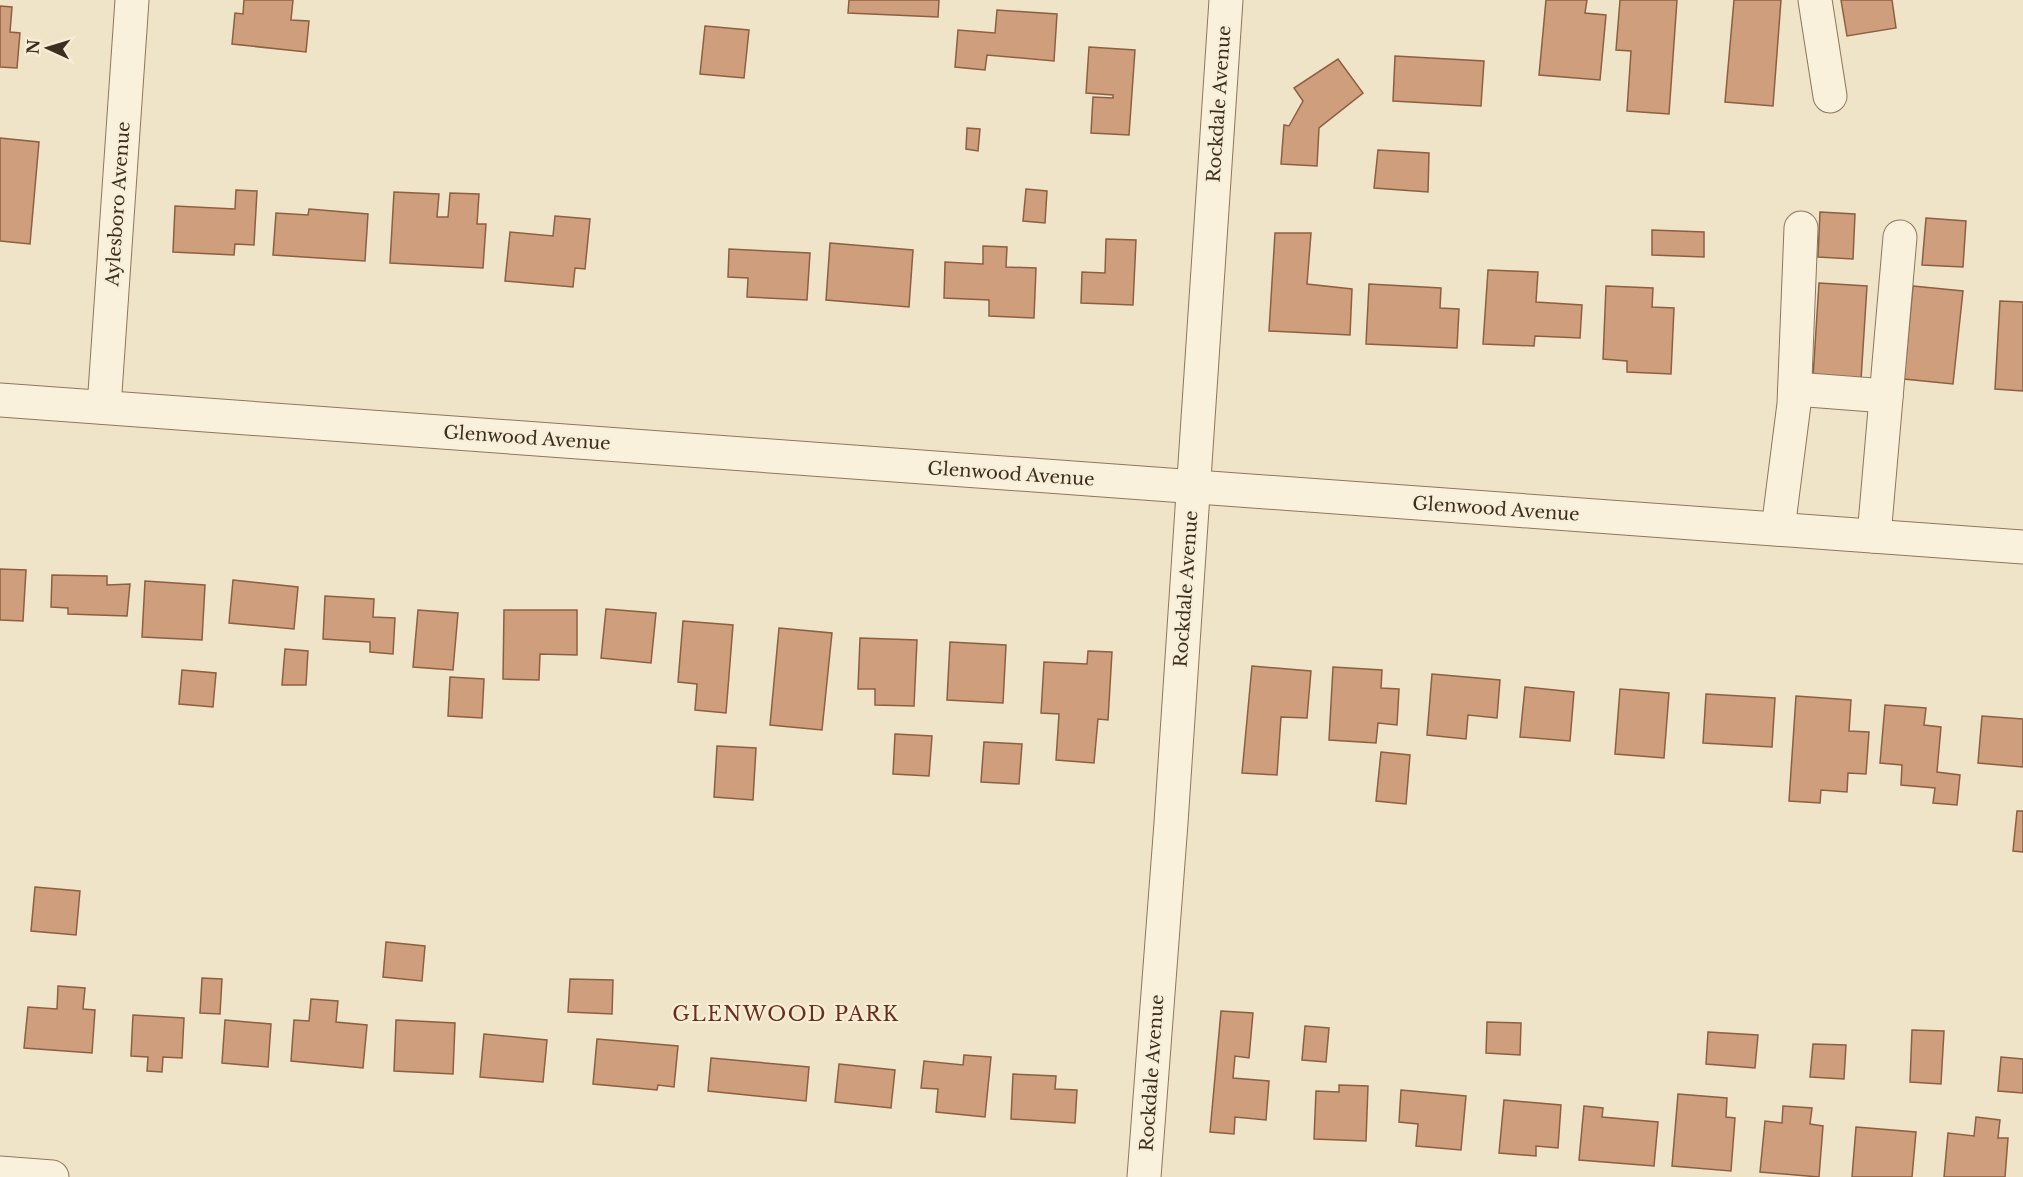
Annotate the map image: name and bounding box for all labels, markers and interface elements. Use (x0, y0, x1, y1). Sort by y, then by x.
north arrow (18, 18, 78, 78)
street label: Rockdale Avenue (1203, 25, 1235, 183)
text: N (23, 39, 44, 55)
street label: Aylesboro Avenue (101, 121, 135, 288)
street label: Glenwood Avenue (443, 421, 611, 455)
street label: Glenwood Avenue (927, 457, 1095, 491)
street label: Glenwood Avenue (1412, 492, 1580, 526)
street label: Rockdale Avenue (1170, 510, 1202, 668)
street label: Rockdale Avenue (1136, 994, 1168, 1152)
district label: GLENWOOD PARK (672, 1002, 900, 1026)

